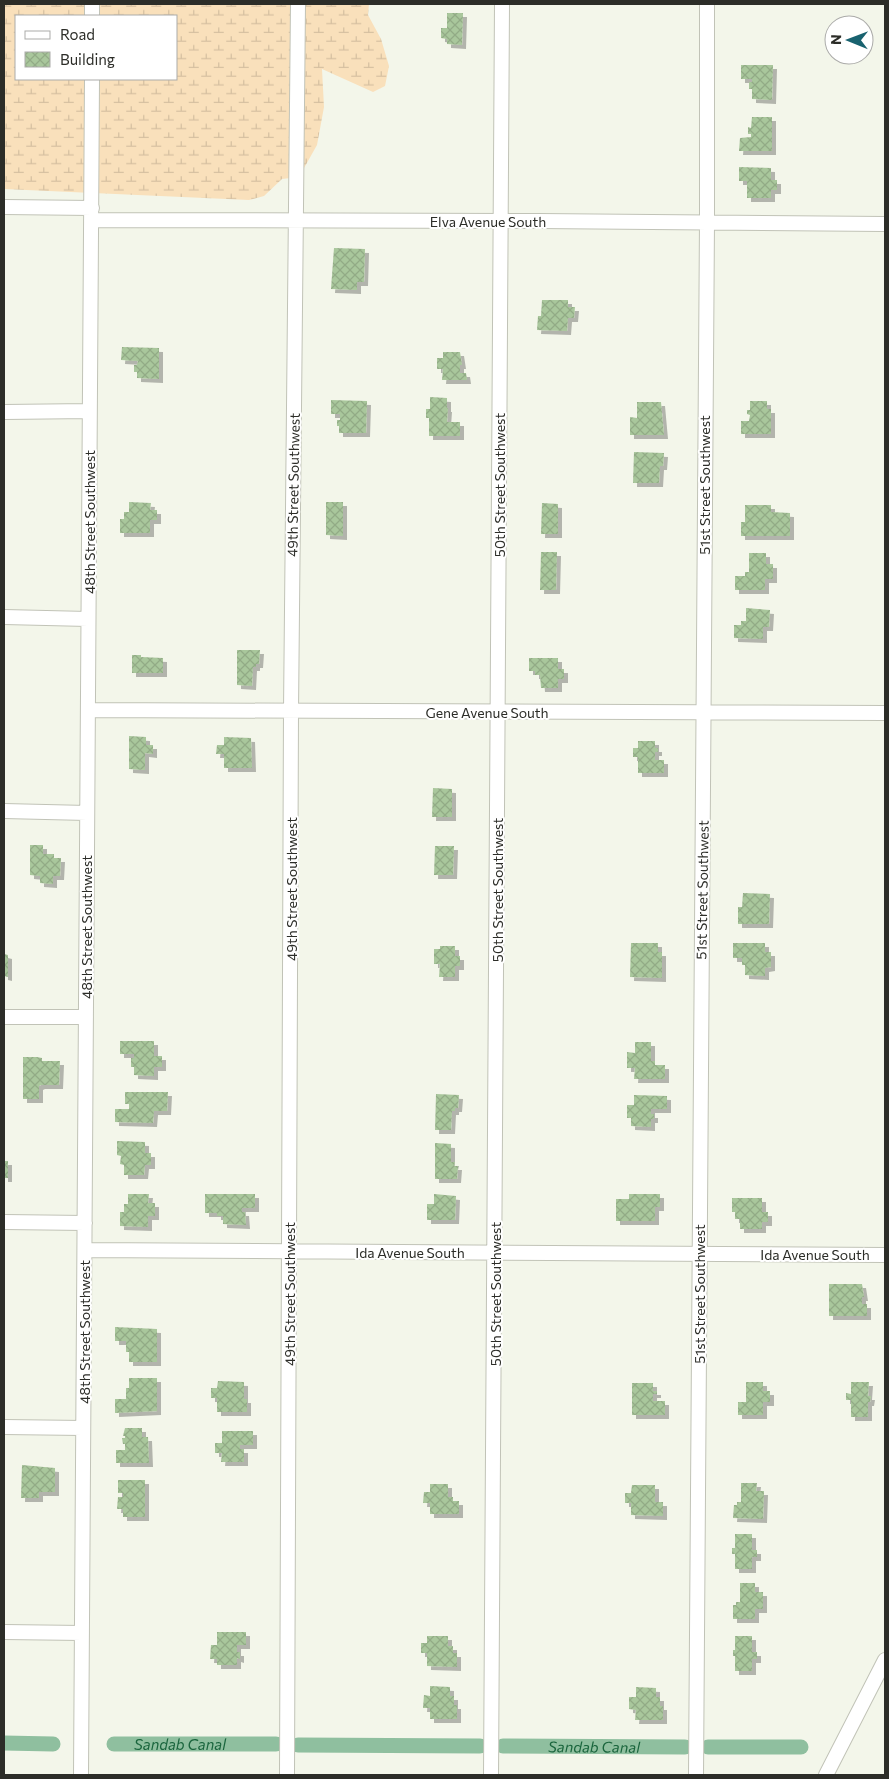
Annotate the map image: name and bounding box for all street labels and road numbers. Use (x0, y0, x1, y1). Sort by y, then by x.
street label: Elva Avenue South (430, 213, 546, 230)
street label: 49th Street Southwest (283, 413, 303, 557)
street label: 50th Street Southwest (491, 413, 508, 557)
street label: 51st Street Southwest (696, 415, 713, 555)
street label: 48th Street Southwest (81, 450, 98, 594)
street label: Gene Avenue South (425, 704, 549, 721)
street label: 49th Street Southwest (283, 817, 300, 961)
street label: 50th Street Southwest (489, 818, 506, 962)
street label: 51st Street Southwest (692, 820, 712, 960)
street label: 48th Street Southwest (78, 855, 95, 999)
street label: 49th Street Southwest (281, 1222, 298, 1366)
street label: 50th Street Southwest (487, 1222, 504, 1366)
street label: 51st Street Southwest (691, 1224, 708, 1364)
street label: Ida Avenue South (355, 1244, 465, 1261)
street label: Ida Avenue South (760, 1246, 870, 1263)
street label: 48th Street Southwest (76, 1260, 93, 1404)

